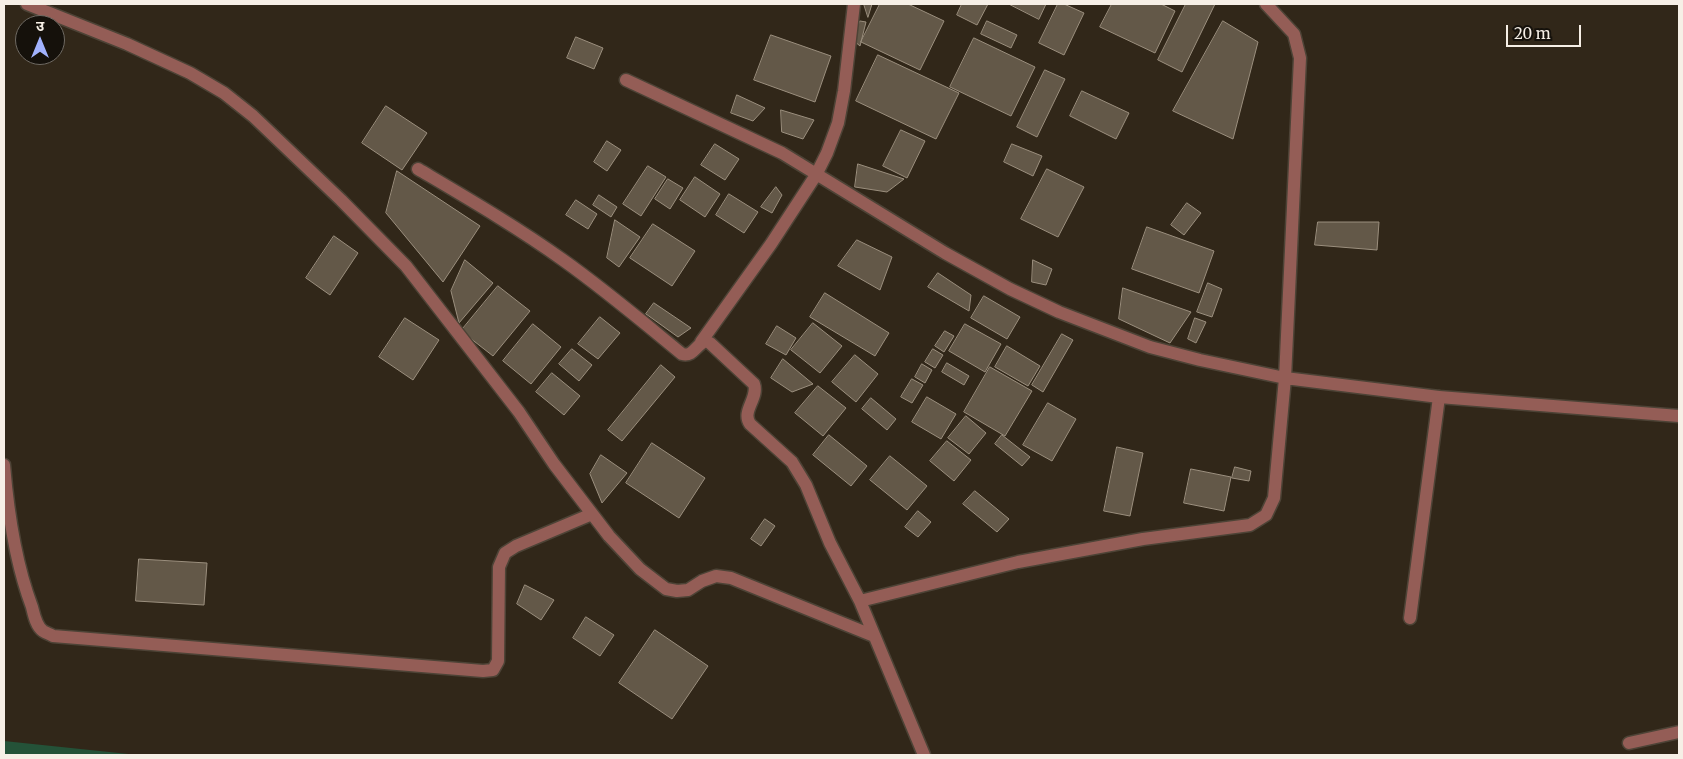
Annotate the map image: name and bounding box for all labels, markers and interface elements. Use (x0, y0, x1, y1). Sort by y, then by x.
north arrow (15, 15, 65, 65)
scale bar (1508, 15, 1583, 47)
text: उ (36, 17, 44, 35)
text: 20 m (1514, 24, 1551, 43)

